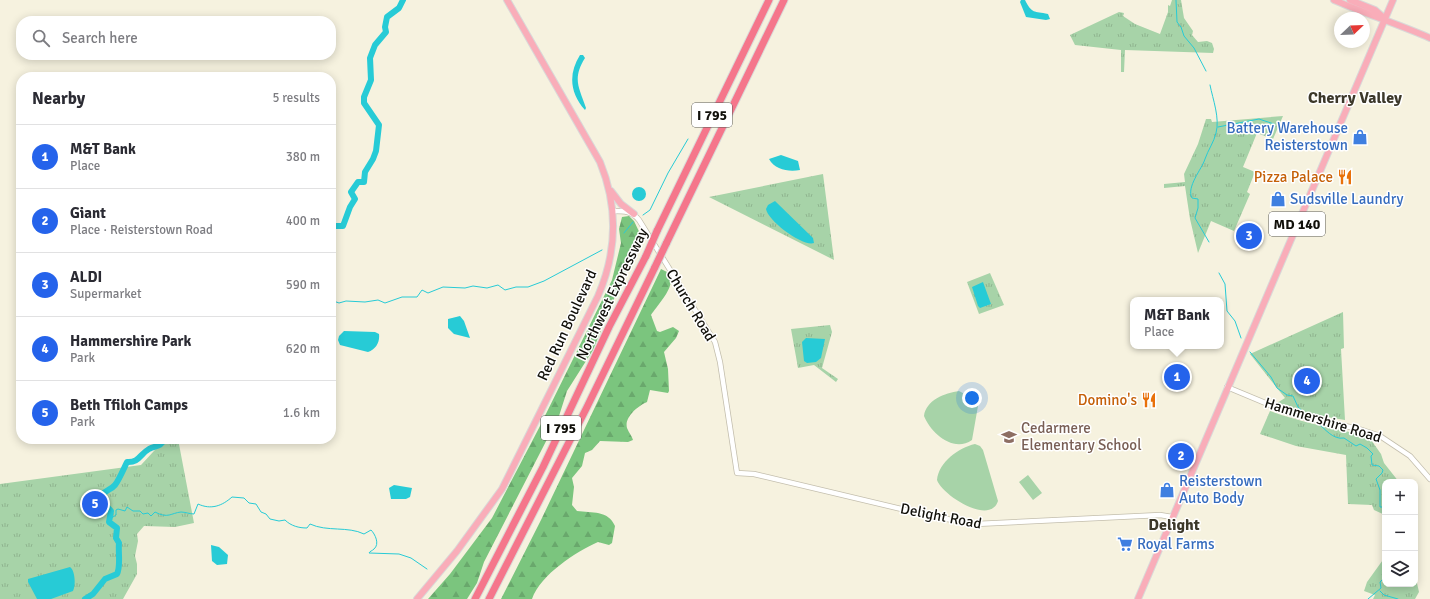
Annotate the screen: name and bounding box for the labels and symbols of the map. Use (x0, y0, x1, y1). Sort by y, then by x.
north arrow (1334, 12, 1370, 48)
district label: Cherry Valley (1308, 88, 1402, 108)
road number: I 795 (692, 103, 732, 127)
place label: Battery Warehouse Reisterstown (1227, 119, 1348, 154)
shop icon: Battery Warehouse Reisterstown (1351, 128, 1369, 146)
place label: Pizza Palace (1254, 168, 1333, 186)
restaurant icon: Pizza Palace (1336, 168, 1354, 186)
shop icon: Sudsville Laundry (1269, 190, 1287, 208)
place label: Sudsville Laundry (1290, 190, 1404, 208)
road number: MD 140 (1269, 212, 1325, 236)
pin: 3 (1236, 221, 1262, 251)
street label: Northwest Expressway (572, 225, 652, 363)
street label: Church Road (662, 266, 720, 345)
street label: Red Run Boulevard (533, 267, 601, 383)
pin: 1 (1164, 362, 1190, 392)
pin: 4 (1294, 366, 1320, 396)
your location (962, 388, 982, 408)
place label: Domino's (1078, 391, 1137, 409)
restaurant icon: Domino's (1140, 391, 1158, 409)
street label: Hammershire Road (1262, 394, 1384, 446)
road number: I 795 (541, 416, 581, 440)
place label: Cedarmere Elementary School (1021, 419, 1142, 454)
school or university icon: Cedarmere Elementary School (1000, 428, 1018, 446)
pin: 2 (1168, 441, 1194, 471)
place label: Reisterstown Auto Body (1179, 472, 1262, 507)
shop icon: Reisterstown Auto Body (1158, 481, 1176, 499)
pin: 5 (82, 489, 108, 519)
street label: Delight Road (899, 499, 983, 533)
district label: Delight (1148, 515, 1200, 535)
supermarket icon: Royal Farms (1116, 535, 1134, 553)
place label: Royal Farms (1137, 535, 1215, 553)

